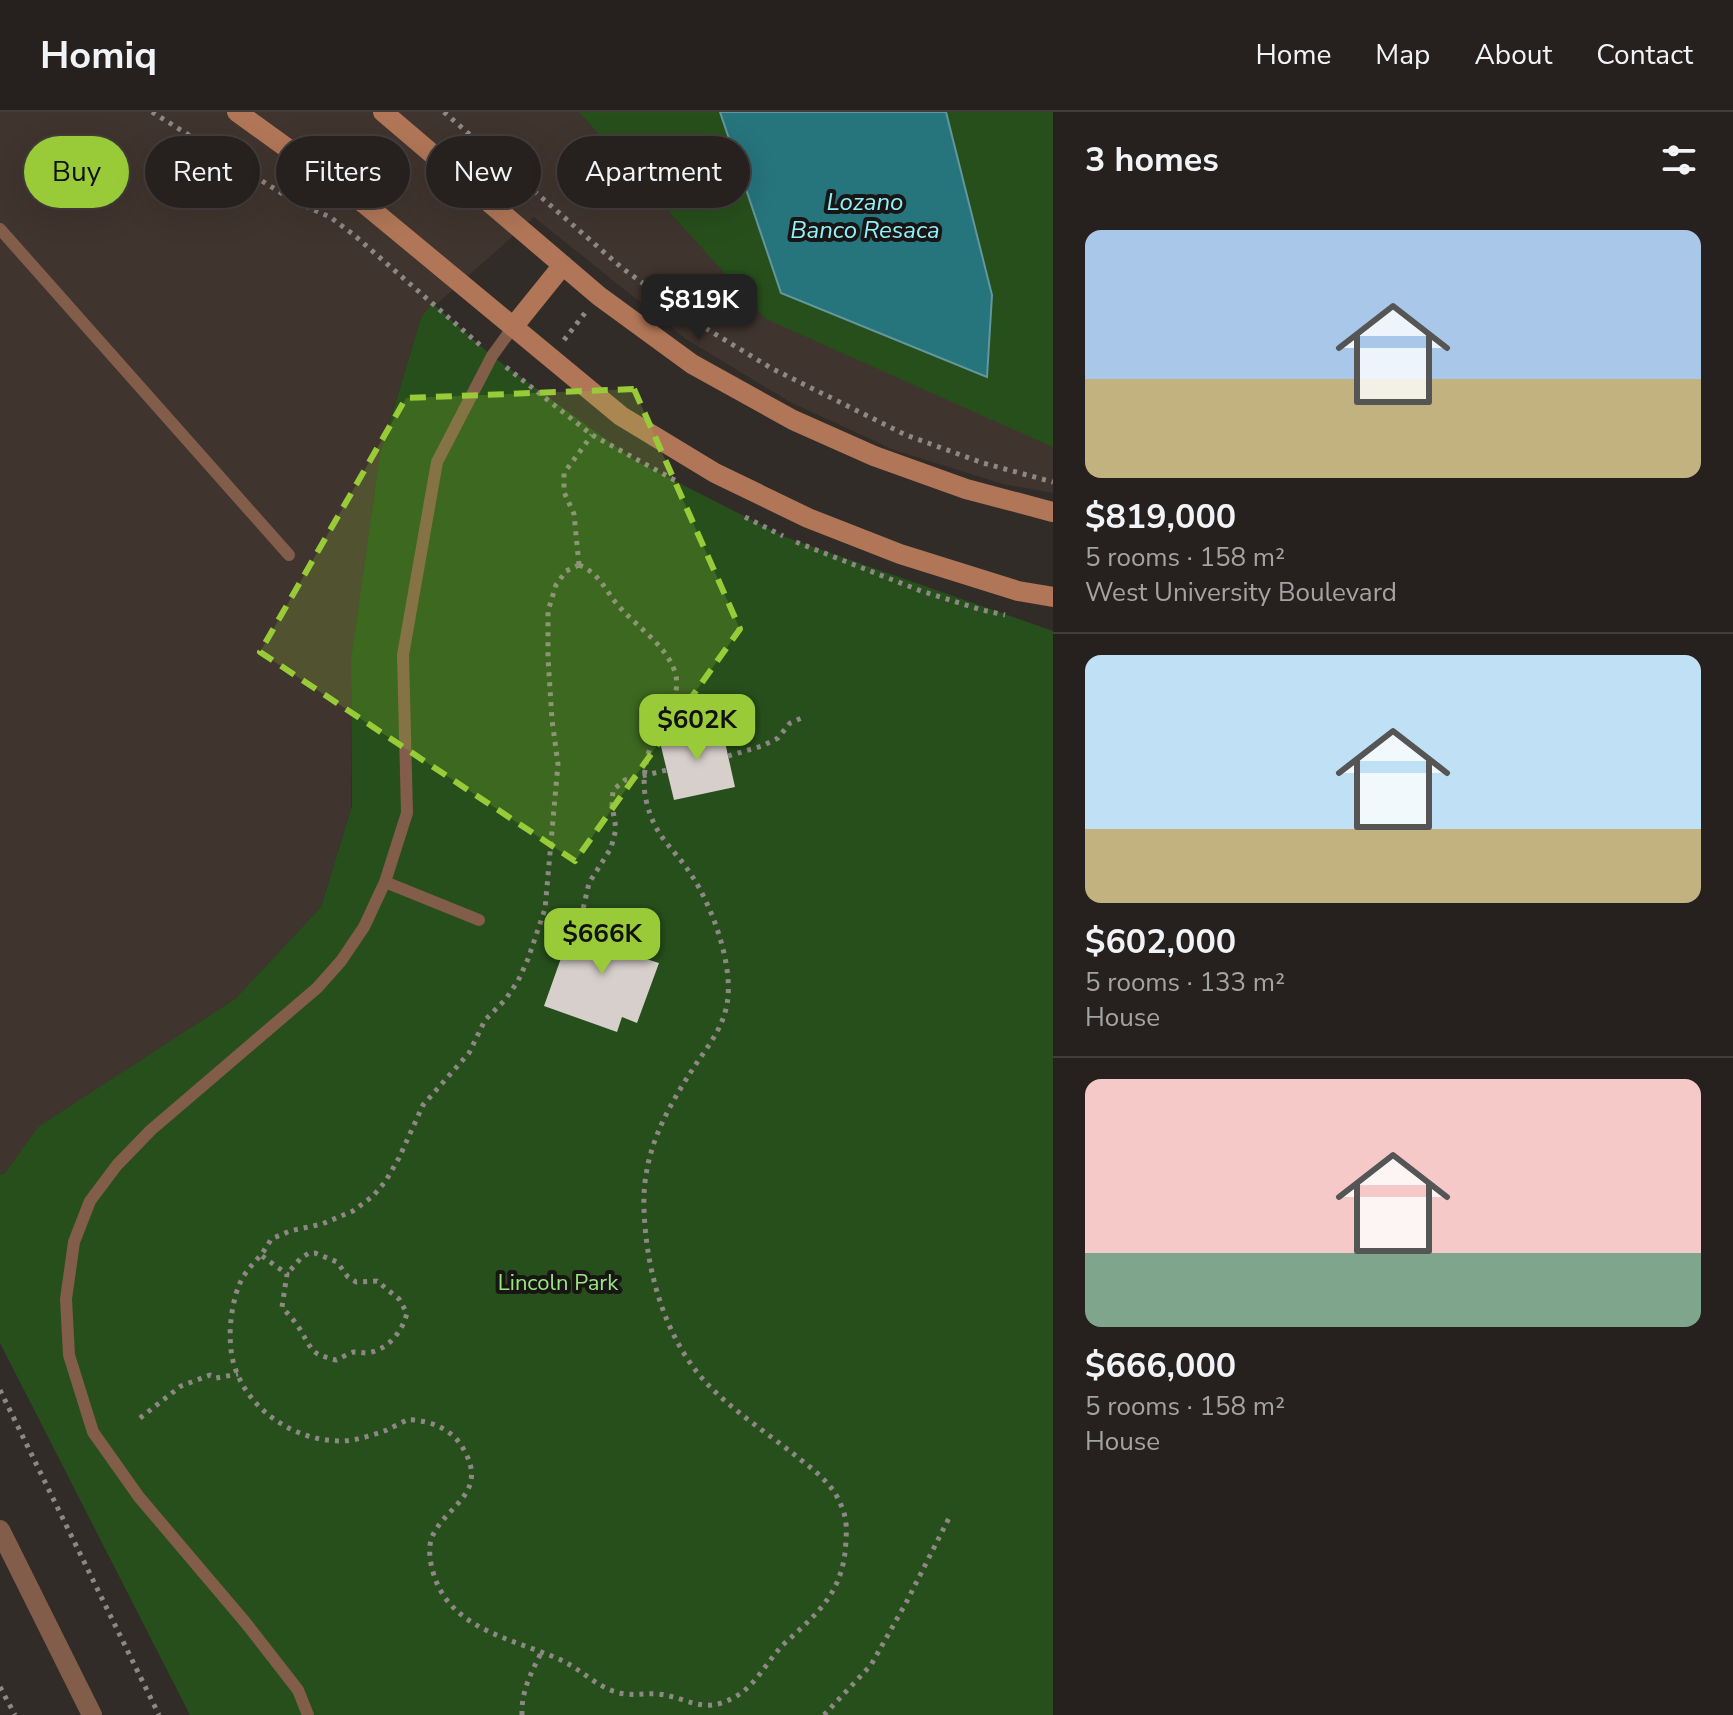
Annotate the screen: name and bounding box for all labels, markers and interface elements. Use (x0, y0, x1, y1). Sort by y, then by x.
text: Homiq (40, 30, 157, 81)
text: Home (1256, 36, 1331, 74)
text: Map (1375, 36, 1430, 74)
text: About (1474, 36, 1552, 74)
text: Contact (1596, 36, 1693, 74)
chip: Buy (24, 136, 129, 208)
chip: Rent (145, 136, 260, 208)
chip: Filters (276, 136, 410, 208)
chip: New (426, 136, 541, 208)
chip: Apartment (557, 136, 750, 208)
text: 3 homes (1085, 137, 1219, 183)
icon: filters (1657, 138, 1701, 182)
water label: Lozano Banco Resaca (790, 186, 940, 246)
pin: $819K (643, 274, 755, 342)
text: $819K (659, 282, 739, 317)
icon: home (1321, 282, 1465, 426)
text: $819,000 (1085, 494, 1236, 540)
text: 5 rooms · 158 m² (1085, 540, 1285, 575)
text: West University Boulevard (1085, 575, 1397, 610)
pin: $602K (641, 694, 753, 762)
text: $602K (657, 702, 737, 737)
icon: home (1321, 707, 1465, 851)
pin: $666K (546, 908, 658, 976)
text: $666K (562, 916, 642, 951)
text: $602,000 (1085, 919, 1236, 965)
text: 5 rooms · 133 m² (1085, 965, 1285, 1000)
text: House (1085, 1000, 1160, 1035)
icon: home (1321, 1131, 1465, 1275)
park label: Lincoln Park (498, 1268, 619, 1298)
text: $666,000 (1085, 1343, 1236, 1389)
text: 5 rooms · 158 m² (1085, 1389, 1285, 1424)
text: House (1085, 1424, 1160, 1459)

